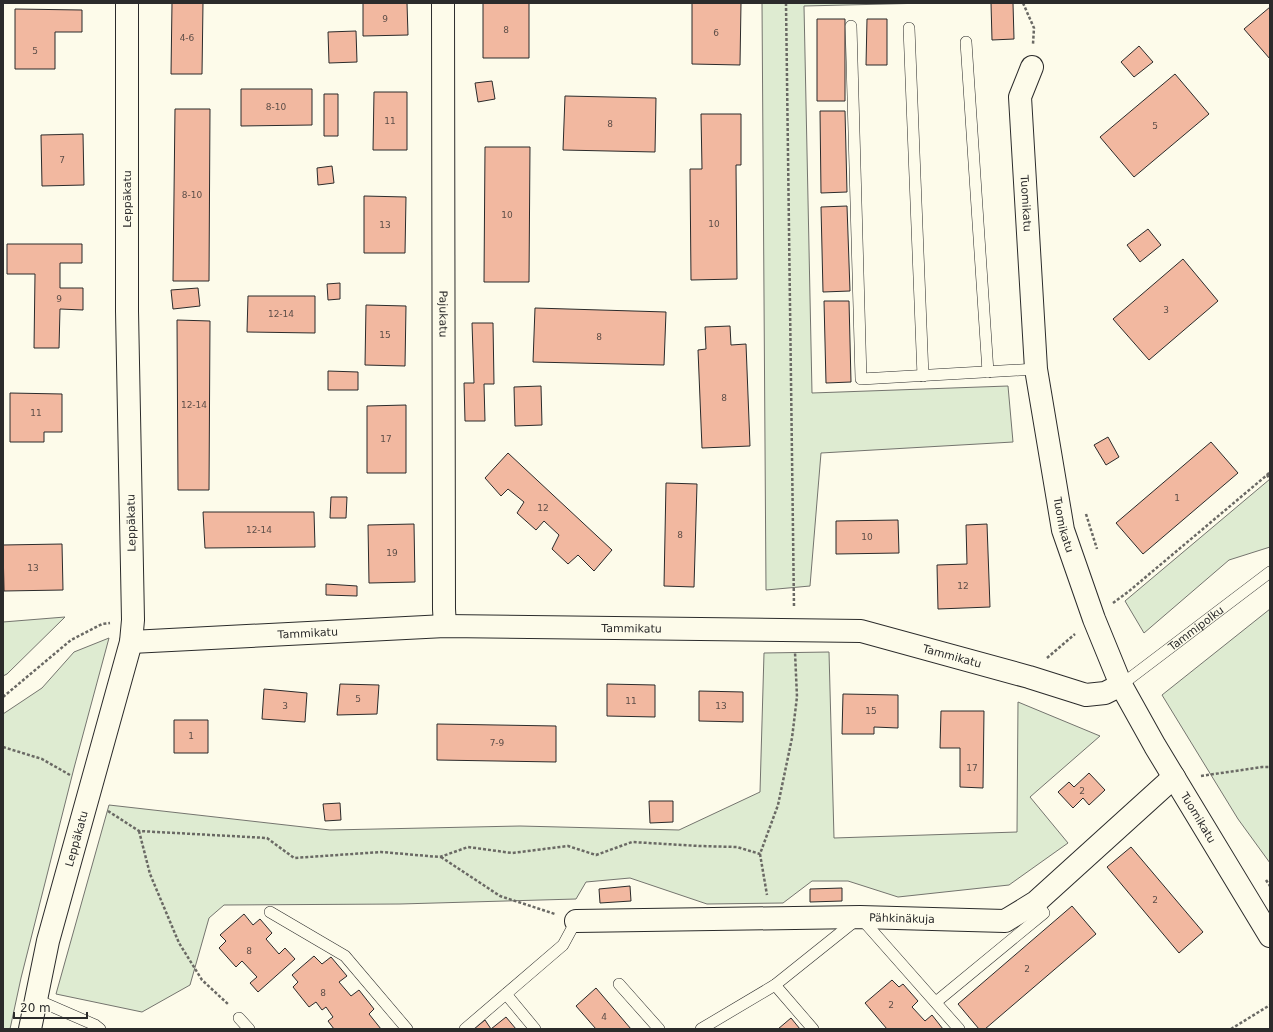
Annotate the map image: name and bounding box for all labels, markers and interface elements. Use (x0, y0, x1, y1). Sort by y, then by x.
house number: 9 (382, 14, 388, 24)
house number: 8 (503, 25, 509, 35)
house number: 6 (713, 28, 719, 38)
house number: 4-6 (180, 33, 195, 43)
house number: 5 (32, 46, 38, 56)
house number: 8-10 (266, 102, 286, 112)
house number: 11 (384, 116, 396, 126)
house number: 8 (607, 119, 613, 129)
house number: 5 (1152, 121, 1158, 131)
house number: 7 (59, 155, 65, 165)
street label: Leppäkatu (121, 170, 134, 228)
street label: Tuomikatu (1018, 174, 1034, 232)
house number: 8-10 (182, 190, 202, 200)
house number: 10 (501, 210, 513, 220)
house number: 10 (708, 219, 720, 229)
house number: 13 (379, 220, 391, 230)
street label: Pajukatu (436, 290, 450, 338)
house number: 9 (56, 294, 62, 304)
house number: 3 (1163, 305, 1169, 315)
house number: 12-14 (268, 309, 294, 319)
house number: 15 (379, 330, 391, 340)
house number: 8 (596, 332, 602, 342)
house number: 8 (721, 393, 727, 403)
house number: 12-14 (181, 400, 207, 410)
house number: 11 (30, 408, 42, 418)
house number: 17 (380, 434, 392, 444)
house number: 1 (1174, 493, 1180, 503)
street label: Leppäkatu (124, 494, 139, 552)
street label: Tuomikatu (1050, 495, 1076, 554)
house number: 12 (537, 503, 549, 513)
house number: 12-14 (246, 525, 272, 535)
house number: 8 (677, 530, 683, 540)
house number: 10 (861, 532, 873, 542)
house number: 19 (386, 548, 398, 558)
house number: 13 (27, 563, 39, 573)
house number: 12 (957, 581, 969, 591)
street label: Tammipolku (1165, 603, 1226, 654)
street label: Tammikatu (600, 622, 662, 636)
street label: Tammikatu (276, 625, 338, 642)
street label: Tammikatu (920, 642, 983, 671)
house number: 5 (355, 694, 361, 704)
house number: 11 (625, 696, 637, 706)
house number: 3 (282, 701, 288, 711)
house number: 13 (715, 701, 727, 711)
house number: 15 (865, 706, 877, 716)
house number: 1 (188, 731, 194, 741)
house number: 7-9 (490, 738, 505, 748)
house number: 17 (966, 763, 978, 773)
house number: 2 (1079, 786, 1085, 796)
street label: Tuomikatu (1177, 789, 1218, 845)
street label: Leppäkatu (63, 809, 91, 868)
house number: 2 (1152, 895, 1158, 905)
street label: Pähkinäkuja (869, 911, 935, 926)
house number: 8 (246, 946, 252, 956)
house number: 2 (1024, 964, 1030, 974)
house number: 8 (320, 988, 326, 998)
scale bar (14, 994, 87, 1020)
house number: 2 (888, 1000, 894, 1010)
text: 20 m (20, 1001, 51, 1015)
house number: 4 (601, 1012, 607, 1022)

